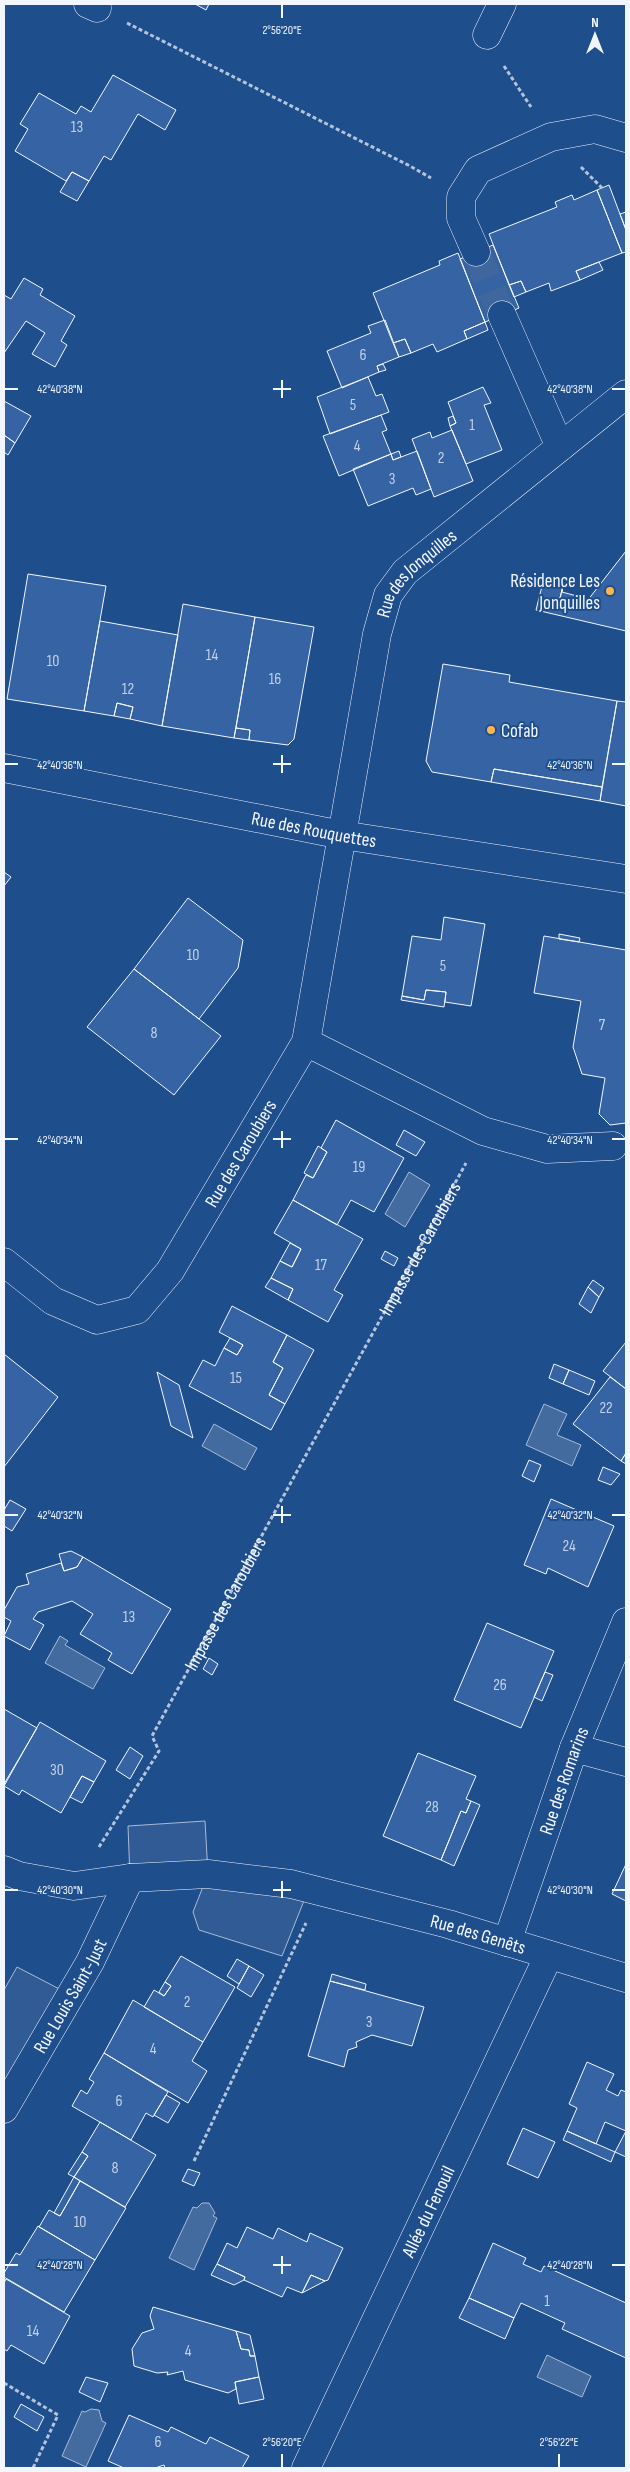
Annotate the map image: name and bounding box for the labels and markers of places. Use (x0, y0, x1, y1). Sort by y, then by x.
place label: Résidence Les Jonquilles (510, 570, 600, 615)
marker: Résidence Les Jonquilles (604, 585, 616, 597)
place label: Cofab (501, 720, 538, 743)
marker: Cofab (485, 724, 497, 736)

